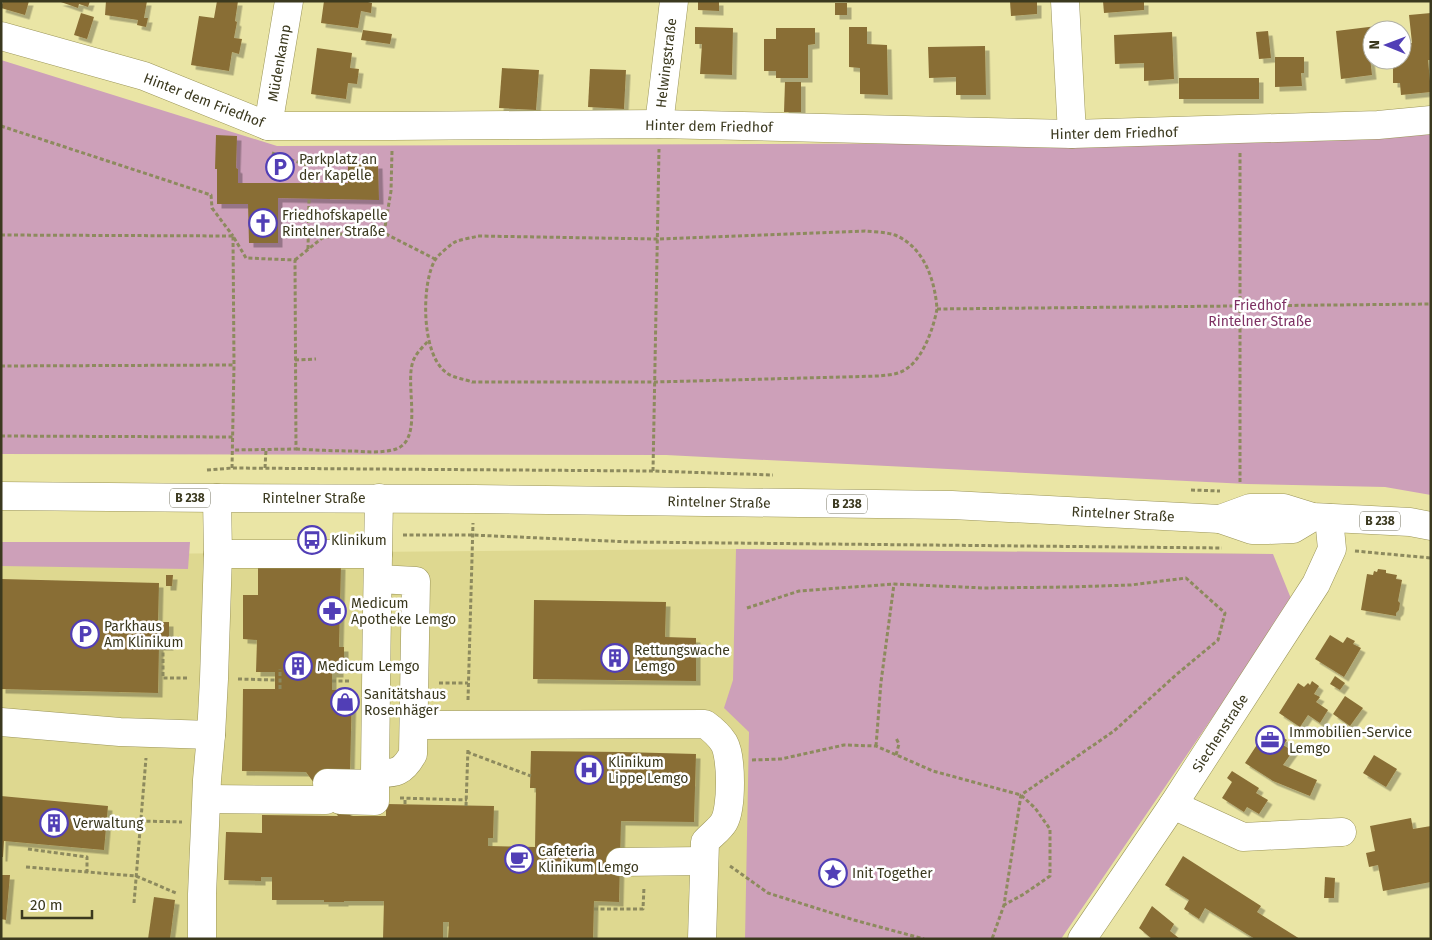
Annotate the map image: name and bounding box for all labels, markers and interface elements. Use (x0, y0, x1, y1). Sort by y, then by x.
street label: Helwingstraße (653, 17, 680, 109)
north arrow (1362, 20, 1412, 70)
street label: Müdenkamp (264, 23, 295, 103)
text: N (1366, 40, 1383, 50)
street label: Hinter dem Friedhof (141, 70, 268, 132)
street label: Hinter dem Friedhof (645, 117, 774, 136)
street label: Hinter dem Friedhof (1050, 124, 1179, 143)
place label: Parkplatz an der Kapelle (299, 151, 377, 184)
parking icon: Parkplatz an der Kapelle (265, 152, 295, 182)
place label: Friedhofskapelle Rintelner Straße (282, 207, 388, 240)
church icon: Friedhofskapelle Rintelner Straße (248, 208, 278, 238)
park label: Friedhof Rintelner Straße (1208, 297, 1312, 330)
road number: B 238 (170, 488, 210, 508)
street label: Rintelner Straße (262, 490, 366, 507)
street label: Rintelner Straße (667, 493, 771, 512)
road number: B 238 (827, 494, 867, 514)
street label: Rintelner Straße (1071, 503, 1175, 526)
road number: B 238 (1360, 512, 1400, 530)
bus stop icon: Klinikum (297, 525, 327, 555)
place label: Klinikum (331, 532, 387, 549)
place label: Medicum Apotheke Lemgo (351, 595, 456, 628)
pharmacy icon: Medicum Apotheke Lemgo (317, 596, 347, 626)
place label: Parkhaus Am Klinikum (104, 618, 183, 651)
parking icon: Parkhaus Am Klinikum (70, 619, 100, 649)
place label: Rettungswache Lemgo (634, 642, 730, 675)
building icon: Rettungswache Lemgo (600, 643, 630, 673)
building icon: Medicum Lemgo (283, 651, 313, 681)
place label: Medicum Lemgo (317, 658, 420, 675)
place label: Sanitätshaus Rosenhäger (364, 686, 447, 719)
shop icon: Sanitätshaus Rosenhäger (330, 687, 360, 717)
street label: Siechenstraße (1189, 691, 1252, 776)
place label: Immobilien-Service Lemgo (1289, 724, 1412, 757)
office icon: Immobilien-Service Lemgo (1255, 725, 1285, 755)
place label: Klinikum Lippe Lemgo (608, 754, 688, 787)
hospital icon: Klinikum Lippe Lemgo (574, 755, 604, 785)
building icon: Verwaltung (39, 808, 69, 838)
place label: Verwaltung (73, 815, 144, 832)
place label: Cafeteria Klinikum Lemgo (538, 843, 639, 876)
cafe icon: Cafeteria Klinikum Lemgo (504, 844, 534, 874)
place icon: Init Together (818, 858, 848, 888)
place label: Init Together (852, 865, 933, 882)
scale bar (22, 888, 92, 920)
text: 20 m (30, 896, 63, 914)

